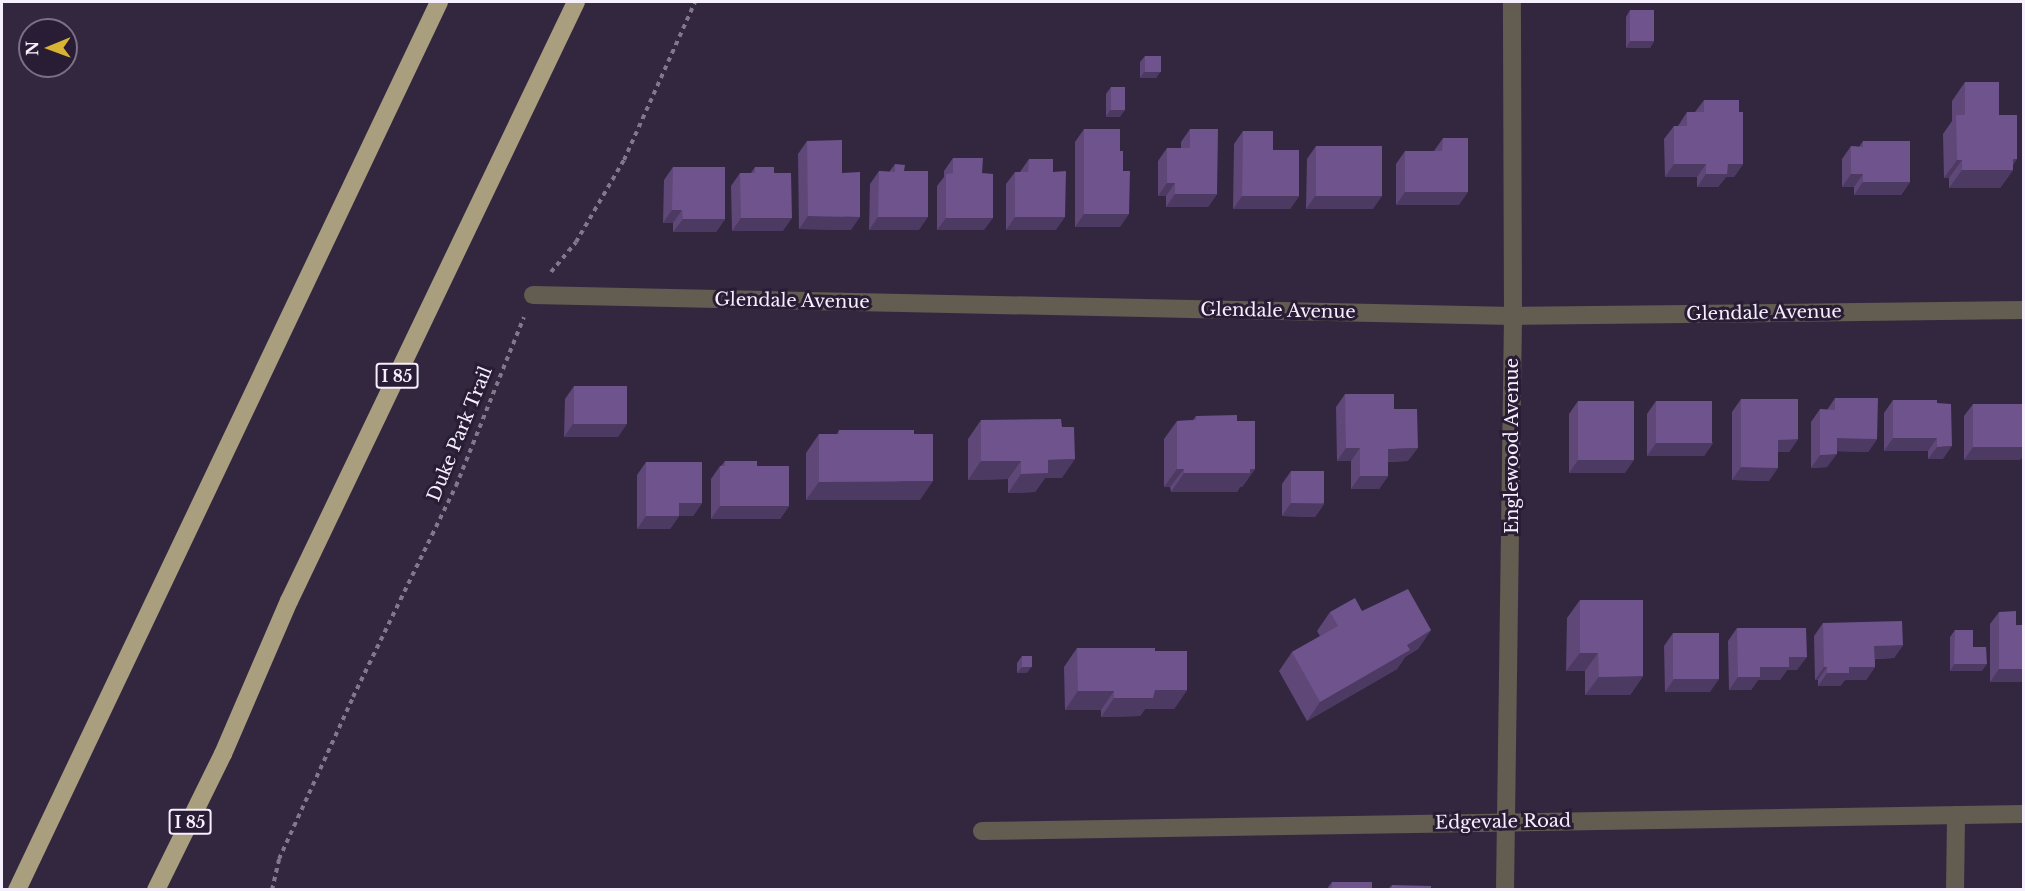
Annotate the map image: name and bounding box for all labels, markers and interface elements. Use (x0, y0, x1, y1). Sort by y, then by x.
north arrow (18, 18, 78, 78)
text: N (22, 41, 42, 56)
street label: Glendale Avenue (714, 289, 870, 313)
street label: Glendale Avenue (1200, 299, 1356, 323)
street label: Glendale Avenue (1686, 301, 1842, 325)
street label: Englewood Avenue (1501, 358, 1523, 534)
road number: I 85 (374, 363, 420, 389)
street label: Duke Park Trail (423, 363, 497, 505)
road number: I 85 (168, 809, 213, 835)
street label: Edgevale Road (1435, 810, 1571, 834)

